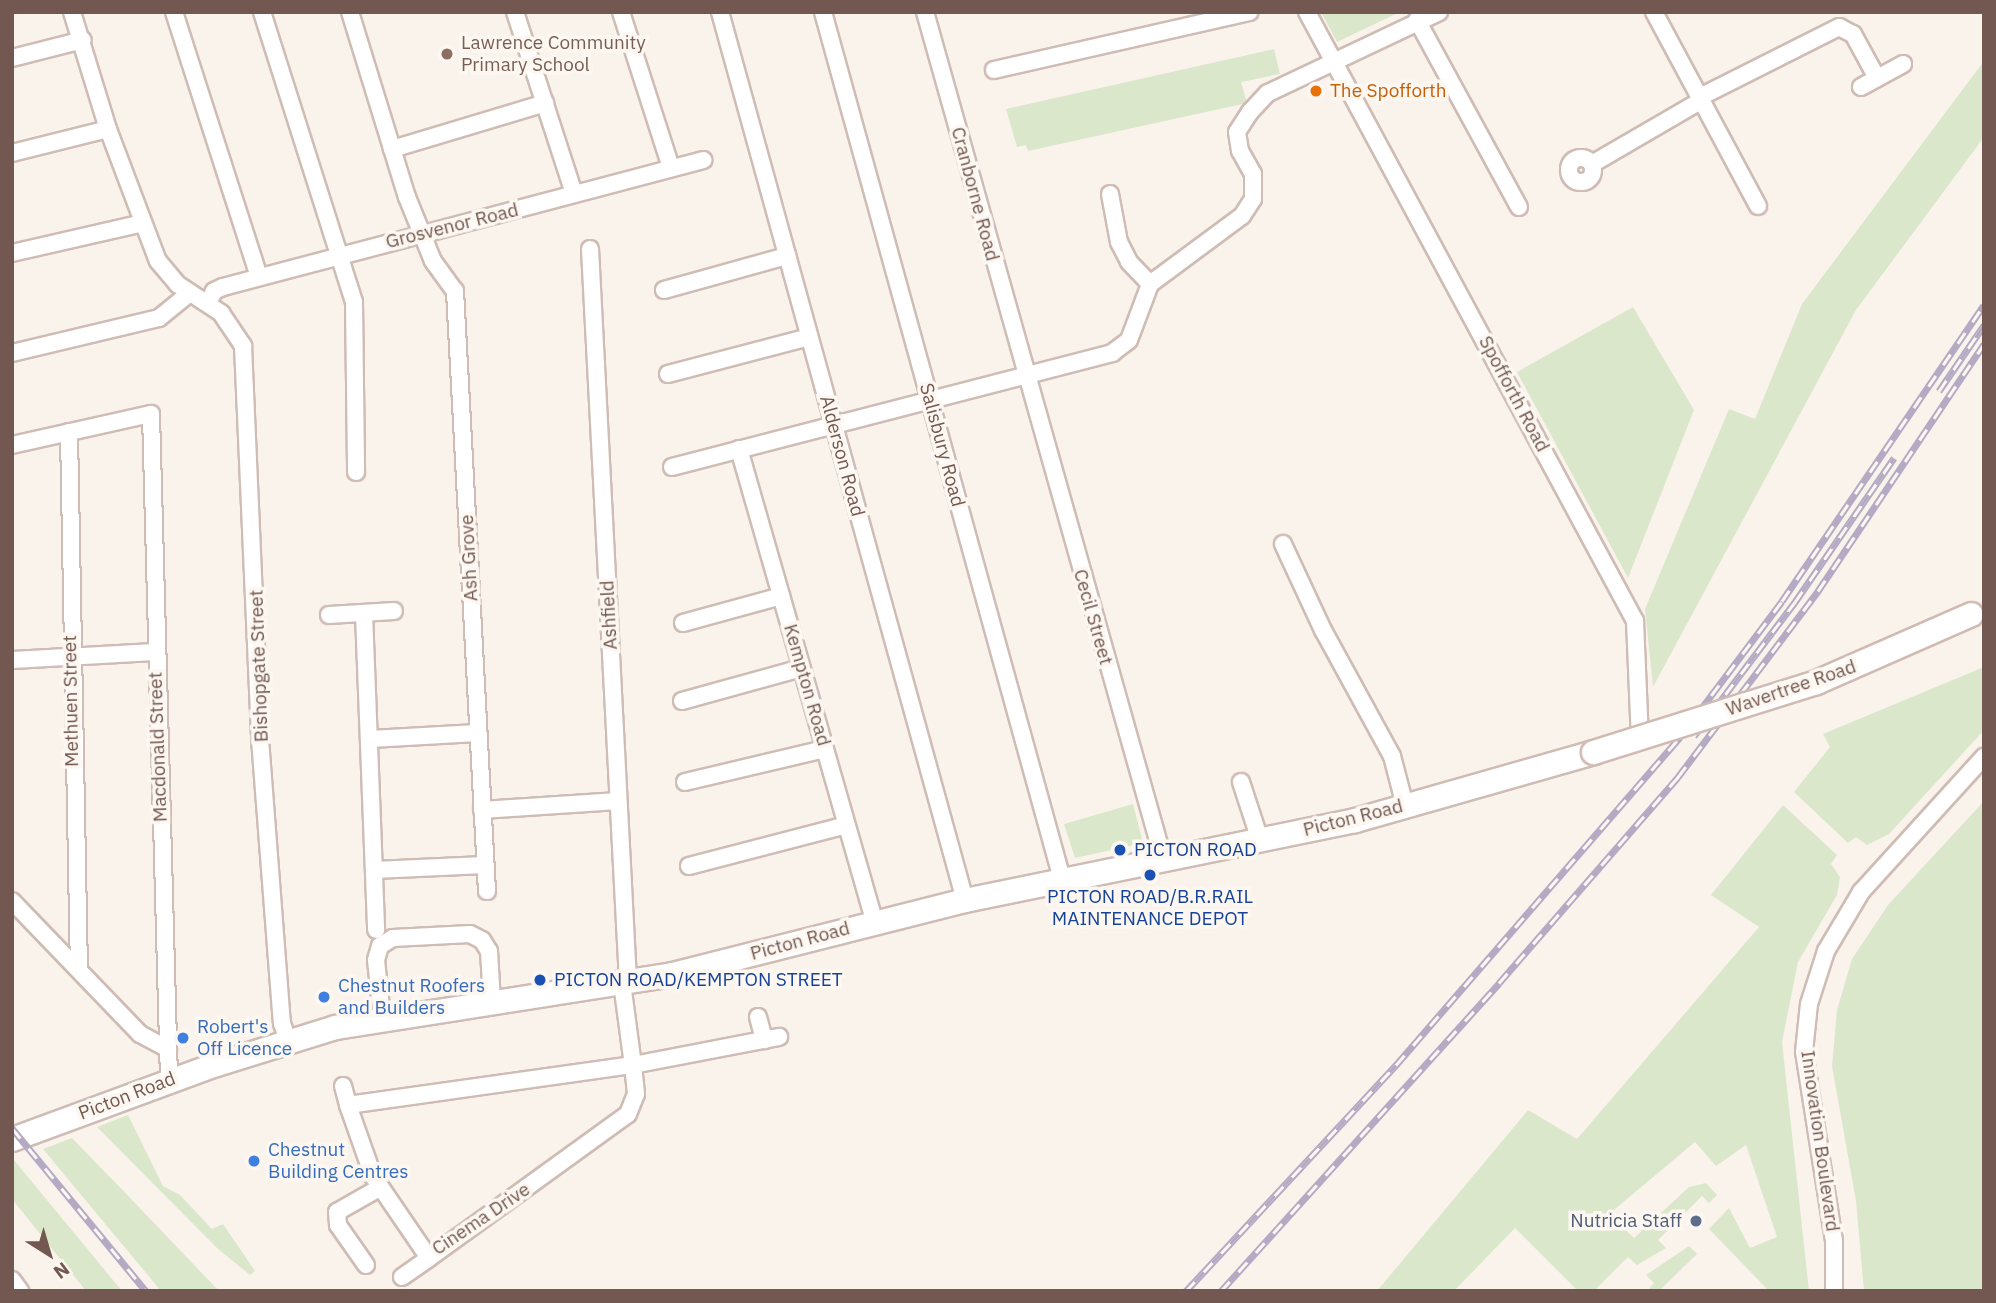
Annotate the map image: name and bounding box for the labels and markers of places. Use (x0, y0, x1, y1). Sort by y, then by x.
place label: Lawrence Community Primary School (461, 32, 646, 76)
marker: Lawrence Community Primary School (439, 46, 455, 62)
place label: The Spofforth (1330, 80, 1447, 102)
marker: The Spofforth (1308, 83, 1324, 99)
place label: PICTON ROAD (1134, 839, 1257, 861)
marker: PICTON ROAD (1112, 842, 1128, 858)
marker: PICTON ROAD/B.R.RAIL MAINTENANCE DEPOT (1142, 867, 1158, 883)
place label: PICTON ROAD/B.R.RAIL MAINTENANCE DEPOT (1047, 886, 1253, 930)
place label: PICTON ROAD/KEMPTON STREET (554, 969, 843, 991)
marker: PICTON ROAD/KEMPTON STREET (532, 972, 548, 988)
place label: Chestnut Roofers and Builders (338, 975, 485, 1019)
marker: Chestnut Roofers and Builders (316, 989, 332, 1005)
place label: Robert's Off Licence (197, 1016, 292, 1060)
marker: Robert's Off Licence (175, 1030, 191, 1046)
place label: Chestnut Building Centres (268, 1139, 408, 1183)
marker: Chestnut Building Centres (246, 1153, 262, 1169)
place label: Nutricia Staff (1570, 1210, 1682, 1232)
marker: Nutricia Staff (1688, 1213, 1704, 1229)

